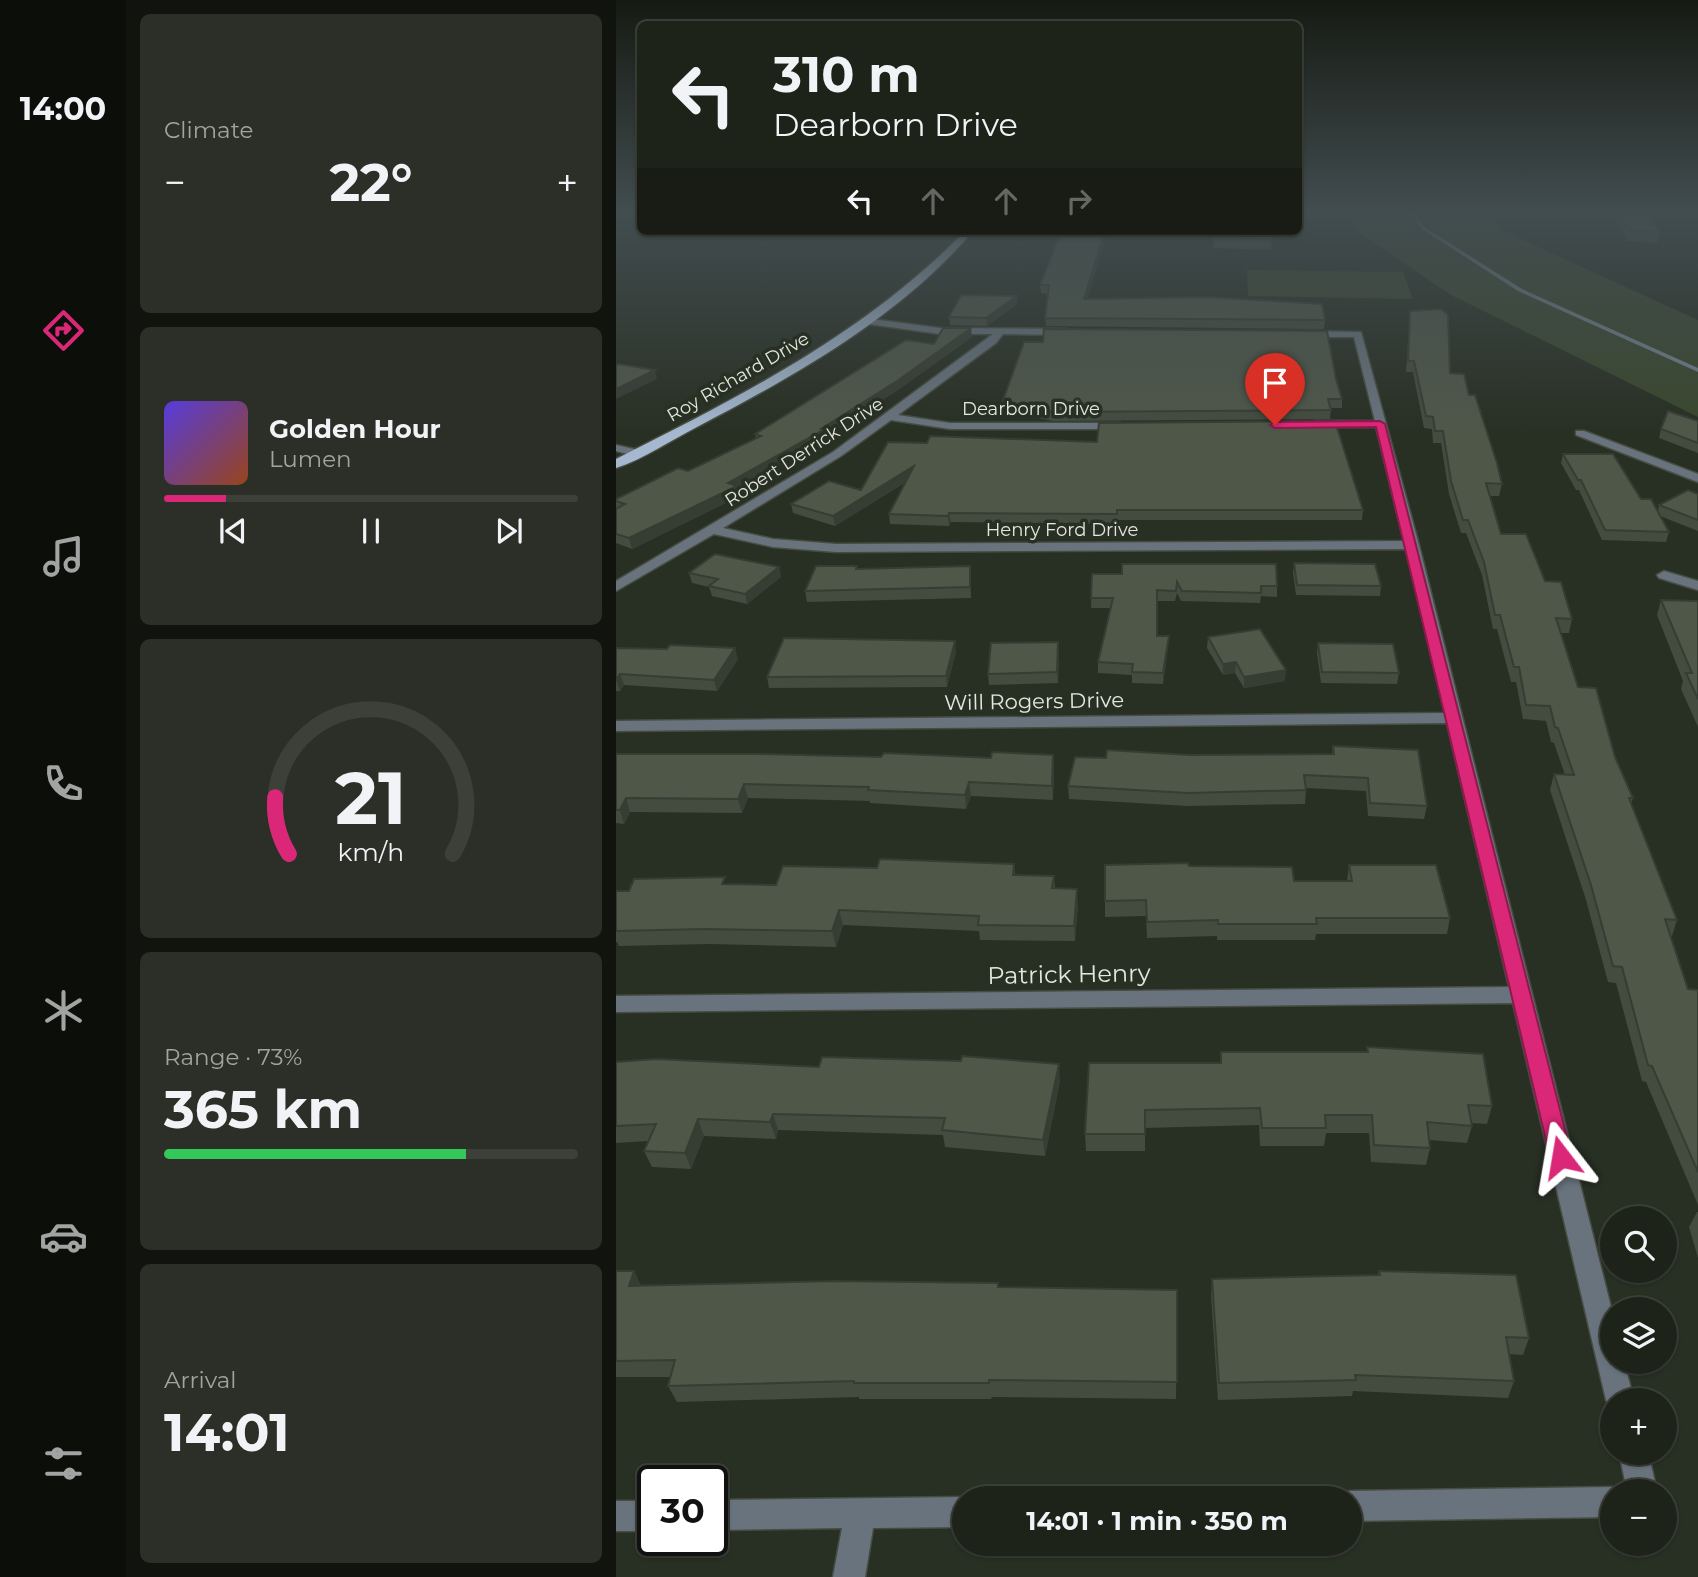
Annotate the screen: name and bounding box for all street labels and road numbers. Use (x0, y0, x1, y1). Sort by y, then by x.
street label: Roy Richard Drive (663, 327, 813, 427)
street label: Robert Derrick Drive (721, 393, 887, 511)
street label: Dearborn Drive (962, 398, 1100, 420)
street label: Henry Ford Drive (986, 519, 1138, 541)
street label: Will Rogers Drive (944, 687, 1124, 715)
street label: Patrick Henry (987, 958, 1151, 990)

